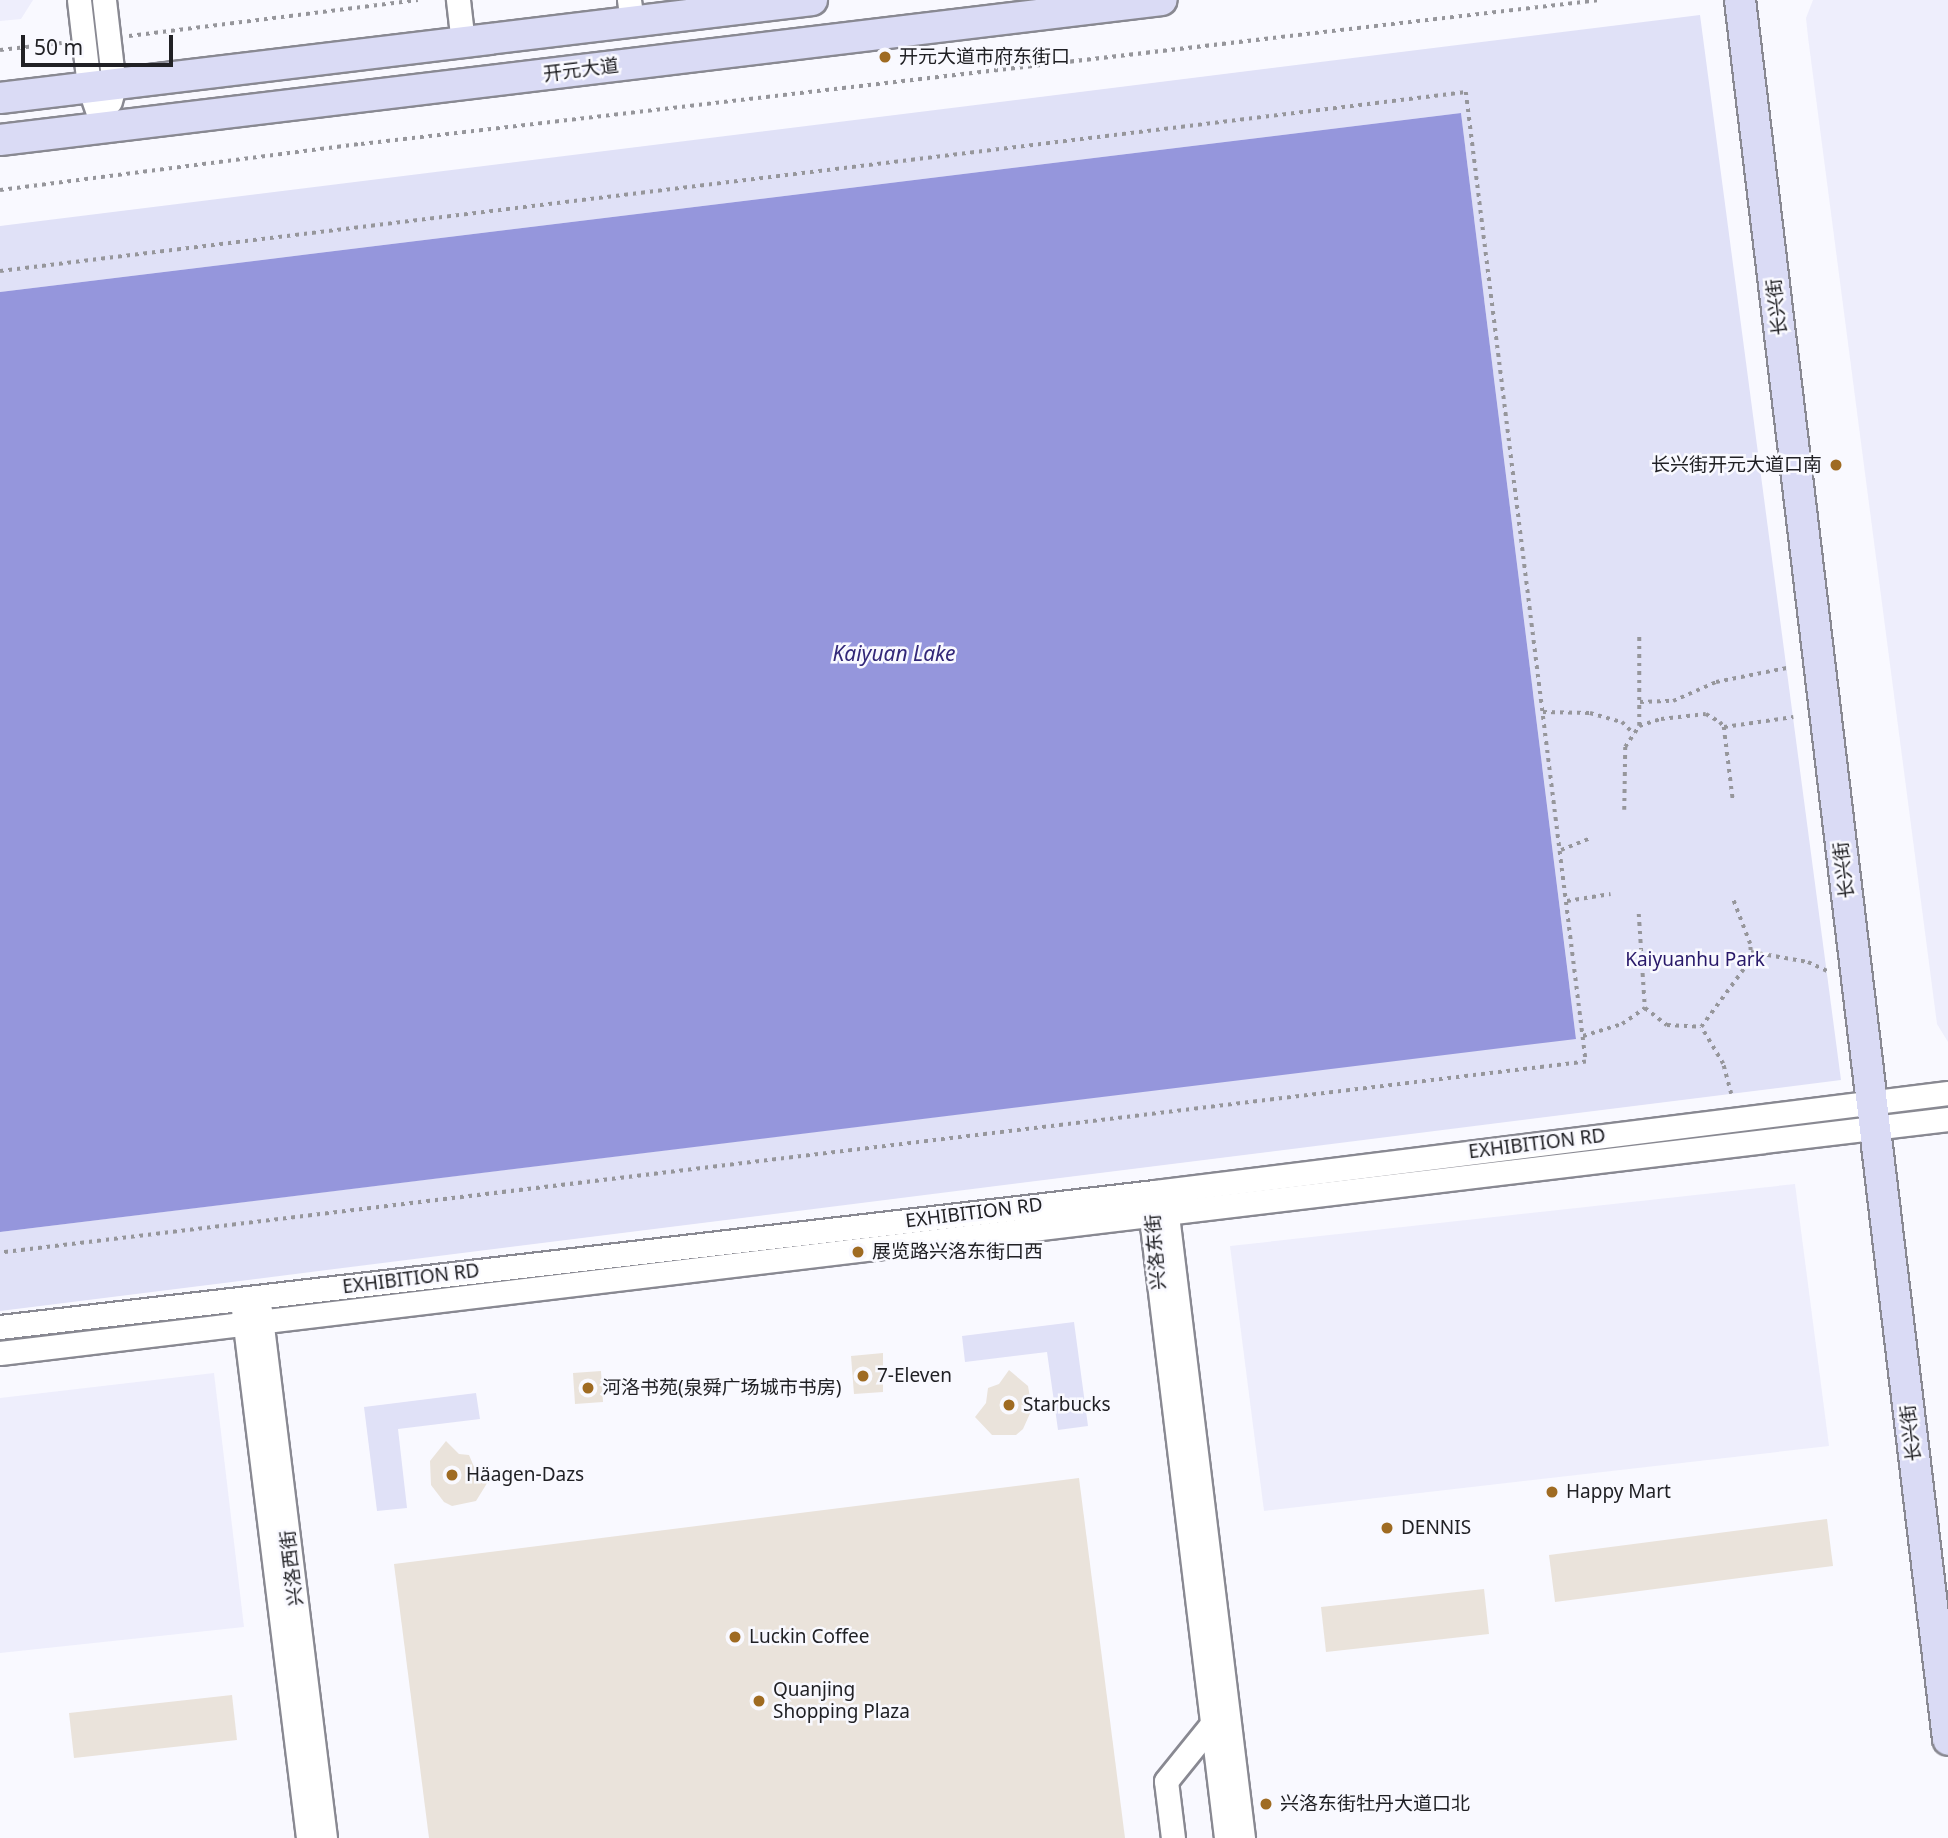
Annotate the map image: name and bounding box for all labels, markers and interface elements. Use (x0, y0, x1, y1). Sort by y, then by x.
scale bar (24, 21, 177, 65)
text: 50 m (34, 33, 83, 61)
place label: 开元大道市府东街口 (899, 46, 1070, 68)
marker: 开元大道市府东街口 (877, 49, 893, 65)
street label: 开元大道 (542, 54, 620, 86)
street label: 长兴街 (1762, 277, 1792, 337)
place label: 长兴街开元大道口南 (1651, 454, 1822, 476)
marker: 长兴街开元大道口南 (1828, 457, 1844, 473)
water label: Kaiyuan Lake (832, 640, 956, 666)
street label: 长兴街 (1829, 840, 1859, 900)
park label: Kaiyuanhu Park (1625, 949, 1765, 971)
street label: EXHIBITION RD (1467, 1124, 1607, 1164)
street label: EXHIBITION RD (904, 1193, 1044, 1233)
street label: 兴洛东街 (1141, 1213, 1171, 1291)
place label: 展览路兴洛东街口西 (872, 1241, 1043, 1263)
marker: 展览路兴洛东街口西 (850, 1244, 866, 1260)
street label: EXHIBITION RD (341, 1259, 481, 1299)
place label: 7-Eleven (877, 1365, 952, 1387)
marker: 7-Eleven (855, 1368, 871, 1384)
place label: 河洛书苑(泉舜广场城市书房) (602, 1377, 841, 1399)
marker: 河洛书苑(泉舜广场城市书房) (580, 1380, 596, 1396)
place label: Starbucks (1023, 1394, 1111, 1416)
marker: Starbucks (1001, 1397, 1017, 1413)
street label: 长兴街 (1896, 1403, 1926, 1463)
place label: Häagen-Dazs (466, 1464, 584, 1486)
marker: Häagen-Dazs (444, 1467, 460, 1483)
place label: Happy Mart (1566, 1481, 1671, 1503)
marker: Happy Mart (1544, 1484, 1560, 1500)
place label: DENNIS (1401, 1517, 1471, 1539)
marker: DENNIS (1379, 1520, 1395, 1536)
street label: 兴洛西街 (276, 1529, 308, 1607)
place label: Luckin Coffee (749, 1626, 870, 1648)
marker: Luckin Coffee (727, 1629, 743, 1645)
place label: Quanjing Shopping Plaza (773, 1679, 910, 1723)
marker: Quanjing Shopping Plaza (751, 1693, 767, 1709)
place label: 兴洛东街牡丹大道口北 (1280, 1793, 1470, 1815)
marker: 兴洛东街牡丹大道口北 (1258, 1796, 1274, 1812)

